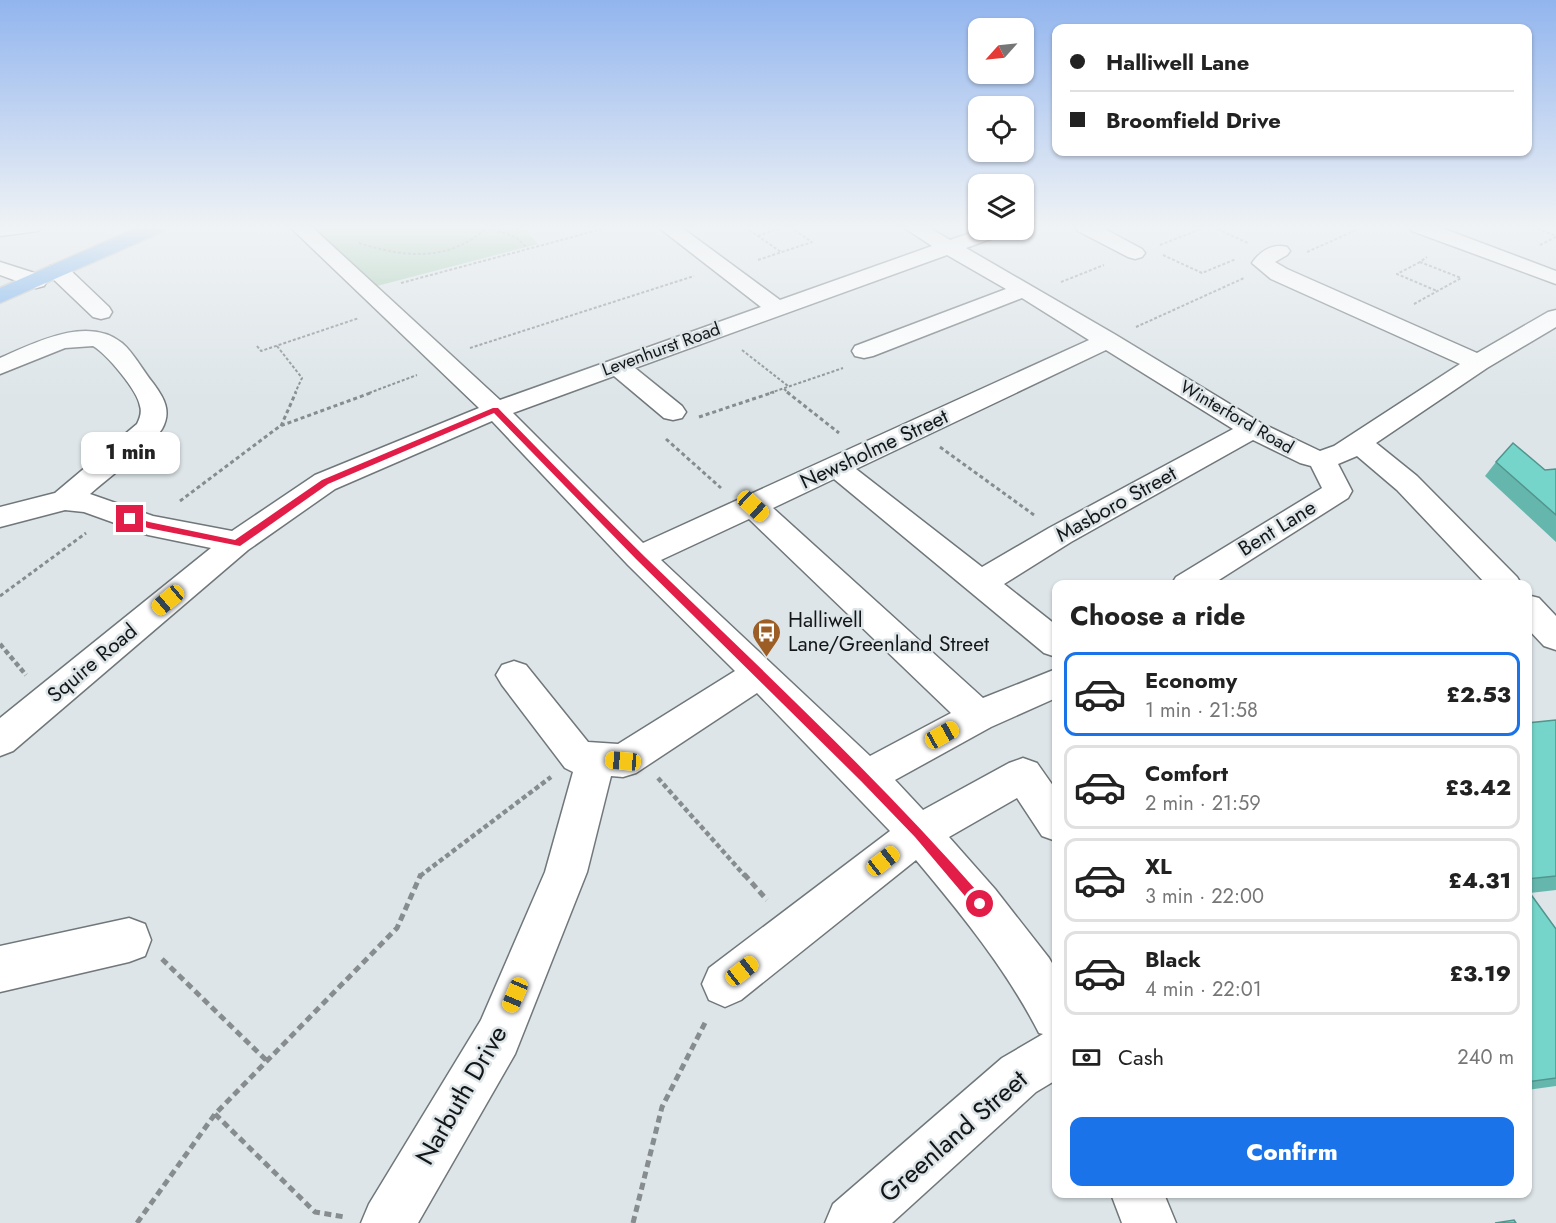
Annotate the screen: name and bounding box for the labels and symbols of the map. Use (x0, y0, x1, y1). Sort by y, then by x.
north arrow (968, 18, 1034, 84)
street label: Levenhurst Road (598, 316, 724, 382)
street label: Winterford Road (1175, 374, 1299, 460)
street label: Newsholme Street (795, 402, 953, 496)
callout: 1 min (80, 432, 180, 474)
street label: Masboro Street (1050, 458, 1182, 550)
car (734, 487, 772, 525)
street label: Bent Lane (1232, 492, 1322, 564)
route end (116, 505, 143, 532)
car (148, 582, 188, 618)
place label: Halliwell Lane/Greenland Street (788, 605, 989, 659)
street label: Squire Road (41, 616, 143, 710)
bus stop icon: Halliwell Lane/Greenland Street (751, 616, 783, 658)
car (922, 718, 962, 752)
car (604, 750, 642, 772)
car (863, 843, 903, 879)
route start (966, 890, 993, 917)
car (722, 953, 762, 989)
car (500, 975, 530, 1015)
street label: Narbuth Drive (406, 1018, 516, 1172)
street label: Greenland Street (870, 1060, 1036, 1211)

